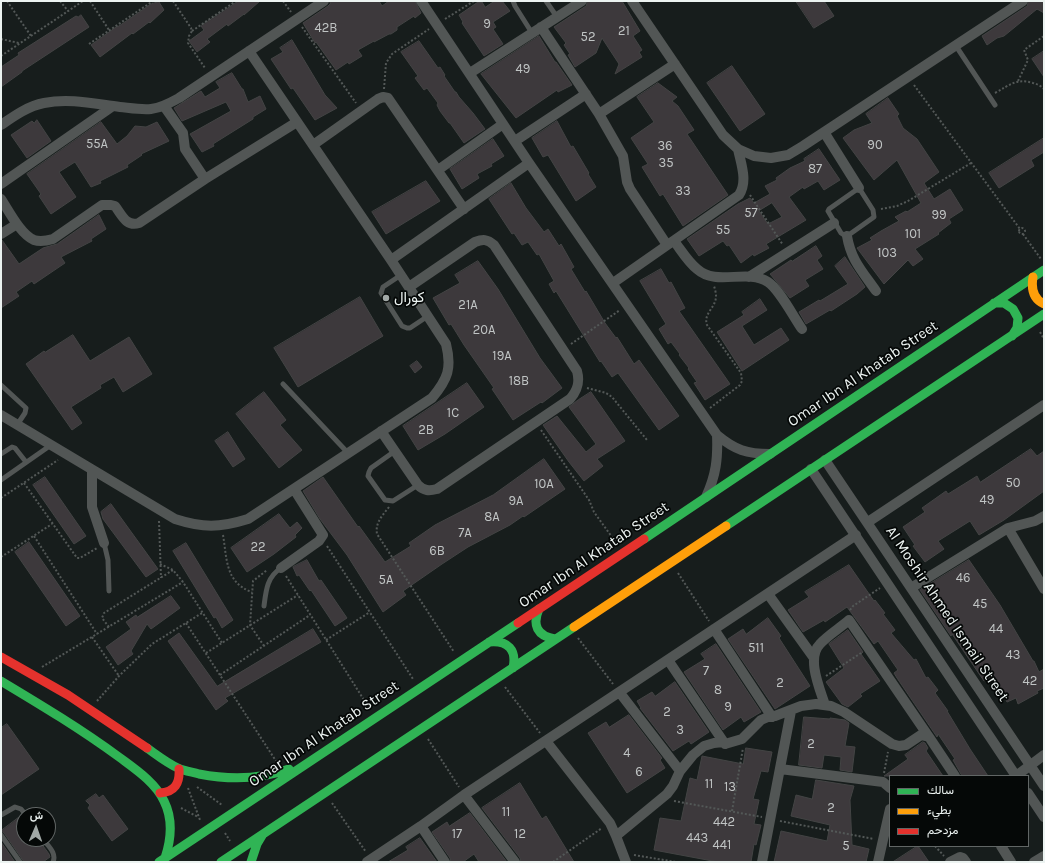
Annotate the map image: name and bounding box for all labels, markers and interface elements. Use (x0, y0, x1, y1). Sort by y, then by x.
house number: 9 (483, 16, 491, 32)
house number: 42B (315, 20, 337, 36)
house number: 21 (618, 23, 630, 39)
house number: 52 (581, 29, 595, 45)
house number: 49 (516, 61, 530, 77)
house number: 55A (86, 136, 108, 152)
house number: 90 (867, 137, 883, 153)
house number: 36 (657, 138, 673, 154)
house number: 35 (658, 155, 674, 171)
house number: 87 (808, 161, 822, 177)
house number: 33 (675, 183, 691, 199)
house number: 57 (744, 205, 758, 221)
house number: 99 (931, 207, 947, 223)
house number: 55 (716, 222, 730, 238)
house number: 101 (905, 226, 921, 242)
house number: 103 (877, 245, 897, 261)
place label: كورال (394, 289, 425, 307)
marker: كورال (381, 293, 391, 303)
house number: 21A (458, 297, 478, 313)
street label: Omar Ibn Al Khatab Street (785, 317, 941, 431)
house number: 20A (473, 322, 495, 338)
house number: 19A (492, 348, 512, 364)
house number: 18B (509, 373, 529, 389)
house number: 1C (447, 405, 459, 421)
house number: 2B (418, 422, 434, 438)
house number: 50 (1005, 475, 1021, 491)
house number: 10A (534, 476, 554, 492)
house number: 49 (980, 492, 994, 508)
house number: 9A (508, 493, 524, 509)
street label: Omar Ibn Al Khatab Street (516, 498, 672, 612)
house number: 8A (484, 509, 500, 525)
street label: Al Moshir Ahmed Ismail Street (882, 523, 1012, 705)
house number: 7A (458, 525, 472, 541)
house number: 22 (250, 539, 266, 555)
house number: 6B (429, 543, 445, 559)
house number: 46 (956, 570, 970, 586)
house number: 5A (379, 572, 393, 588)
house number: 45 (973, 596, 987, 612)
house number: 44 (989, 621, 1003, 637)
house number: 511 (748, 640, 764, 656)
house number: 43 (1006, 647, 1020, 663)
house number: 7 (703, 663, 709, 679)
house number: 42 (1023, 673, 1037, 689)
house number: 2 (776, 675, 784, 691)
street label: Omar Ibn Al Khatab Street (246, 677, 402, 791)
house number: 8 (714, 682, 722, 698)
house number: 9 (724, 699, 732, 715)
house number: 2 (663, 704, 671, 720)
house number: 3 (676, 722, 684, 738)
house number: 2 (807, 736, 815, 752)
house number: 4 (623, 745, 631, 761)
house number: 6 (635, 764, 643, 780)
legend (889, 775, 1029, 847)
house number: 11 (705, 776, 713, 792)
house number: 13 (724, 779, 736, 795)
text: سالك (927, 783, 954, 797)
house number: 2 (827, 800, 835, 816)
text: بطيء (927, 803, 951, 817)
house number: 11 (502, 804, 510, 820)
north arrow (16, 807, 56, 847)
text: ش (30, 809, 43, 822)
house number: 442 (713, 814, 735, 830)
text: مزدحم (927, 823, 958, 837)
house number: 17 (452, 826, 462, 842)
house number: 12 (514, 826, 526, 842)
house number: 443 (686, 830, 708, 846)
house number: 441 (713, 837, 731, 853)
house number: 5 (842, 838, 850, 854)

